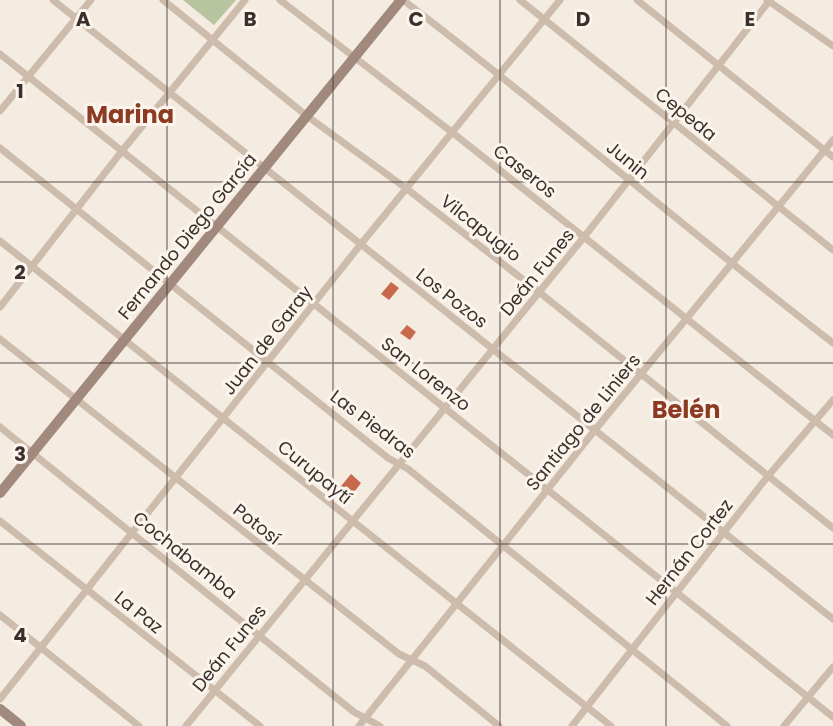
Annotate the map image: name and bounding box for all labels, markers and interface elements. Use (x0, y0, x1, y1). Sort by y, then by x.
text: A (76, 5, 91, 33)
text: B (243, 5, 257, 33)
text: C (408, 5, 424, 33)
text: D (576, 5, 590, 33)
text: E (745, 5, 755, 33)
text: 1 (16, 77, 24, 105)
street label: Cepeda (650, 81, 722, 147)
district label: Marina (86, 98, 174, 131)
street label: Junin (601, 135, 655, 185)
street label: Caseros (488, 138, 562, 204)
street label: Fernando Diego García (112, 147, 262, 325)
street label: Vilcapugio (436, 189, 526, 267)
street label: Deán Funes (494, 223, 580, 321)
text: 2 (14, 258, 26, 286)
street label: Los Pozos (411, 262, 493, 334)
street label: Juan de Garay (216, 280, 318, 400)
street label: San Lorenzo (376, 331, 476, 417)
street label: Santiago de Liniers (520, 348, 646, 496)
street label: Las Piedras (325, 384, 421, 464)
district label: Belén (652, 393, 720, 426)
street label: Curupaytí (273, 434, 357, 510)
text: 3 (14, 440, 26, 468)
street label: Hernán Cortez (640, 494, 738, 610)
street label: Potosí (228, 498, 286, 550)
street label: Cochabamba (128, 505, 242, 605)
street label: La Paz (110, 585, 168, 639)
street label: Deán Funes (186, 599, 272, 697)
text: 4 (13, 621, 27, 649)

